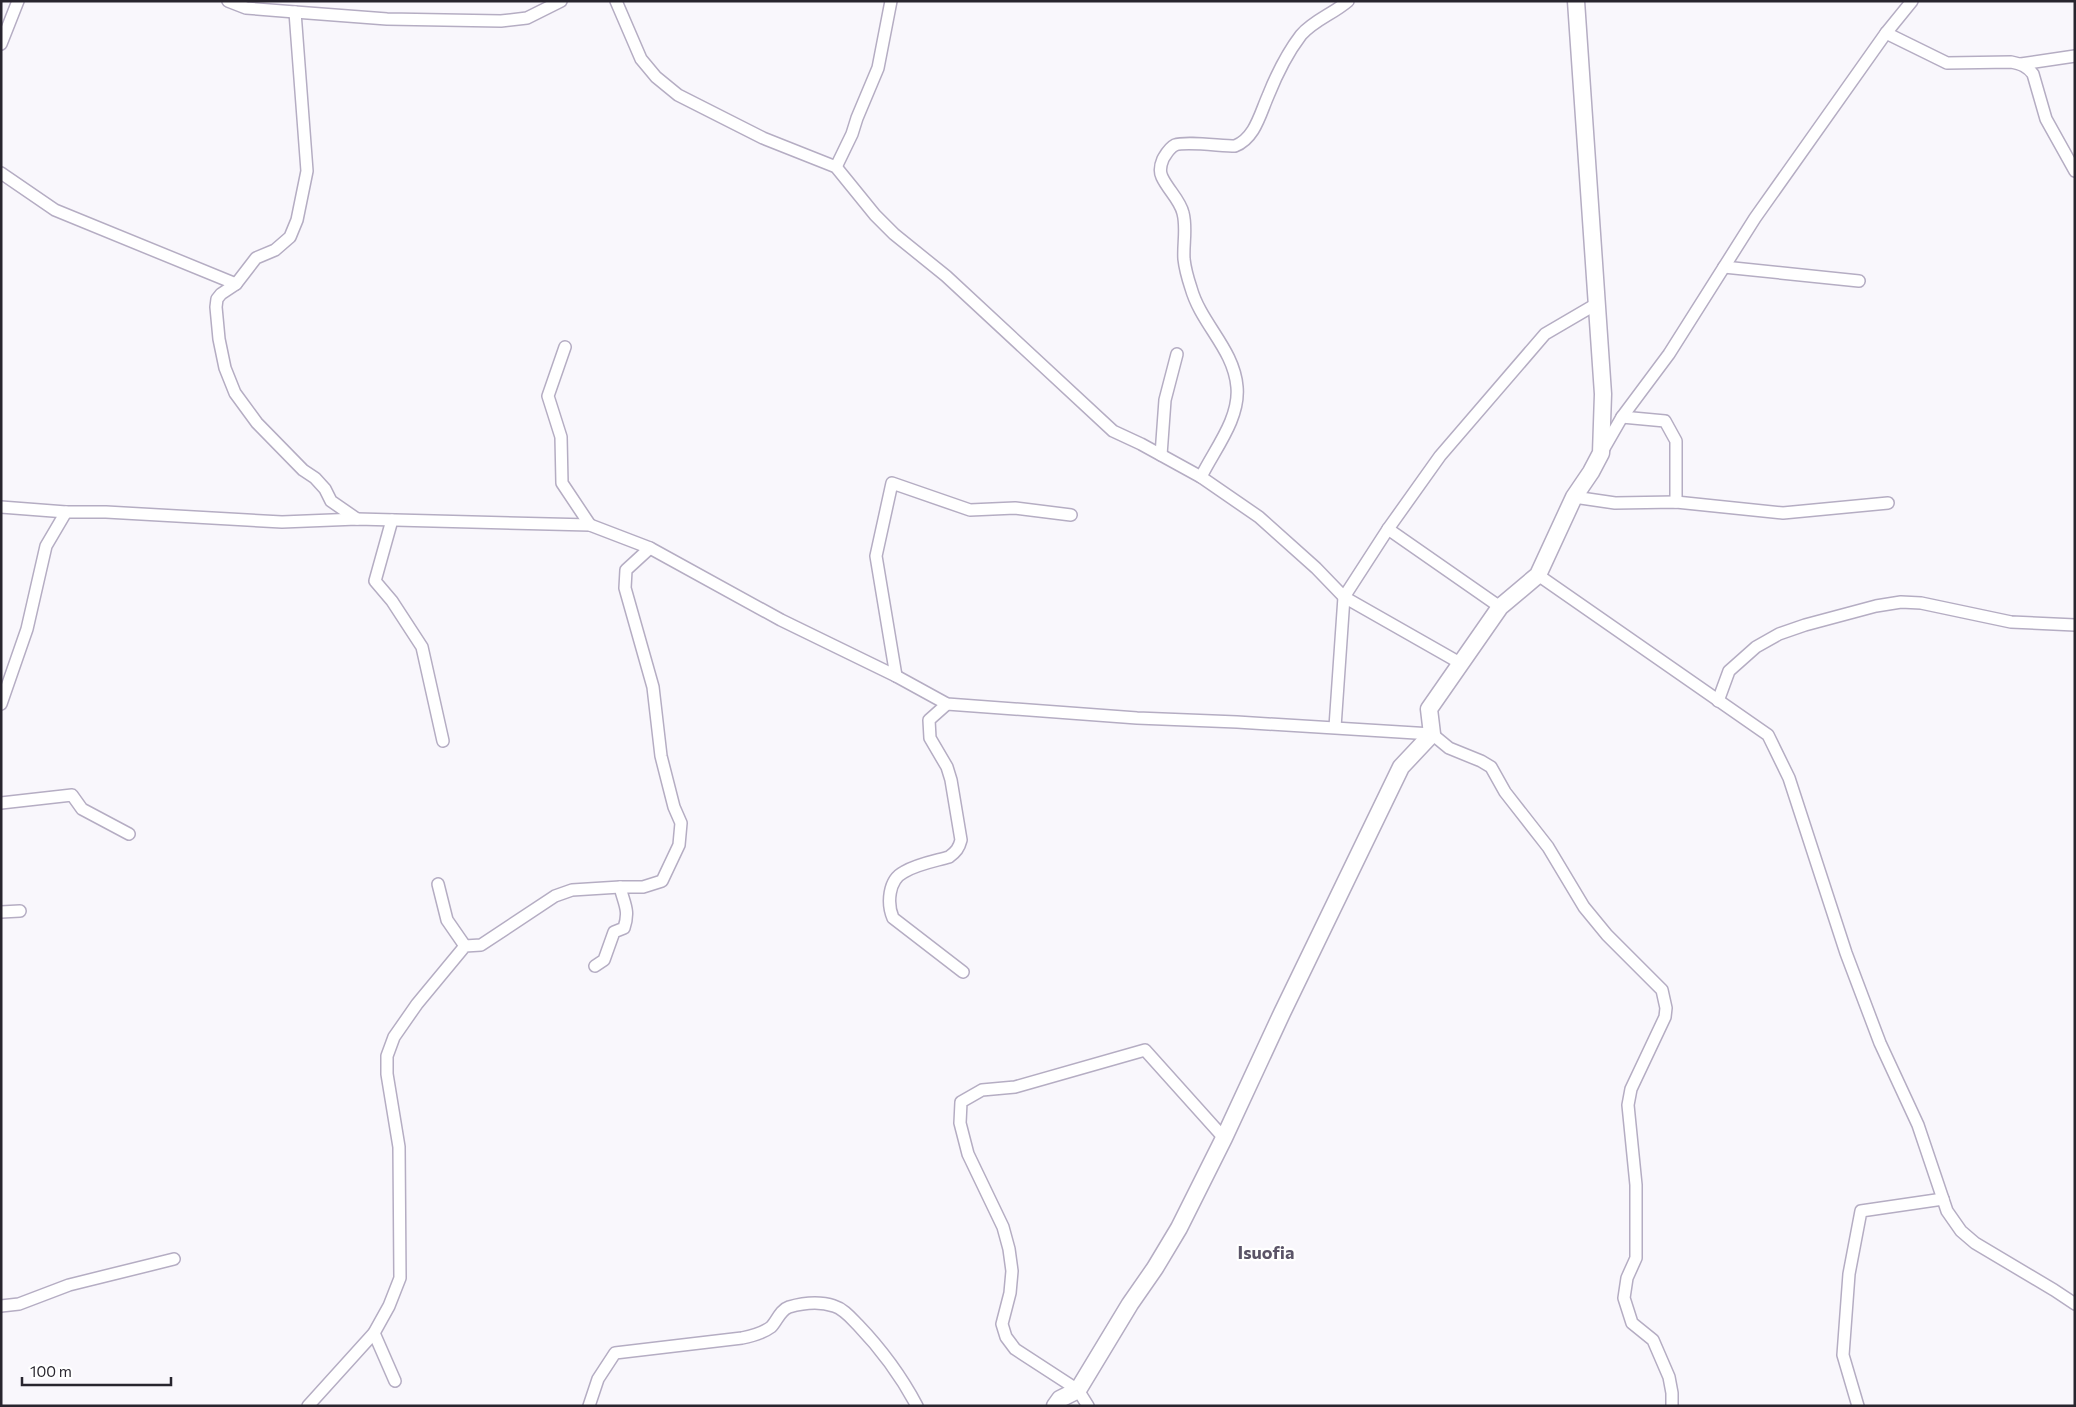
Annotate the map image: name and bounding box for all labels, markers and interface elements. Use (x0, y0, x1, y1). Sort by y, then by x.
district label: Isuofia (1238, 1241, 1294, 1263)
scale bar (22, 1354, 171, 1386)
text: 100 m (30, 1362, 72, 1380)

